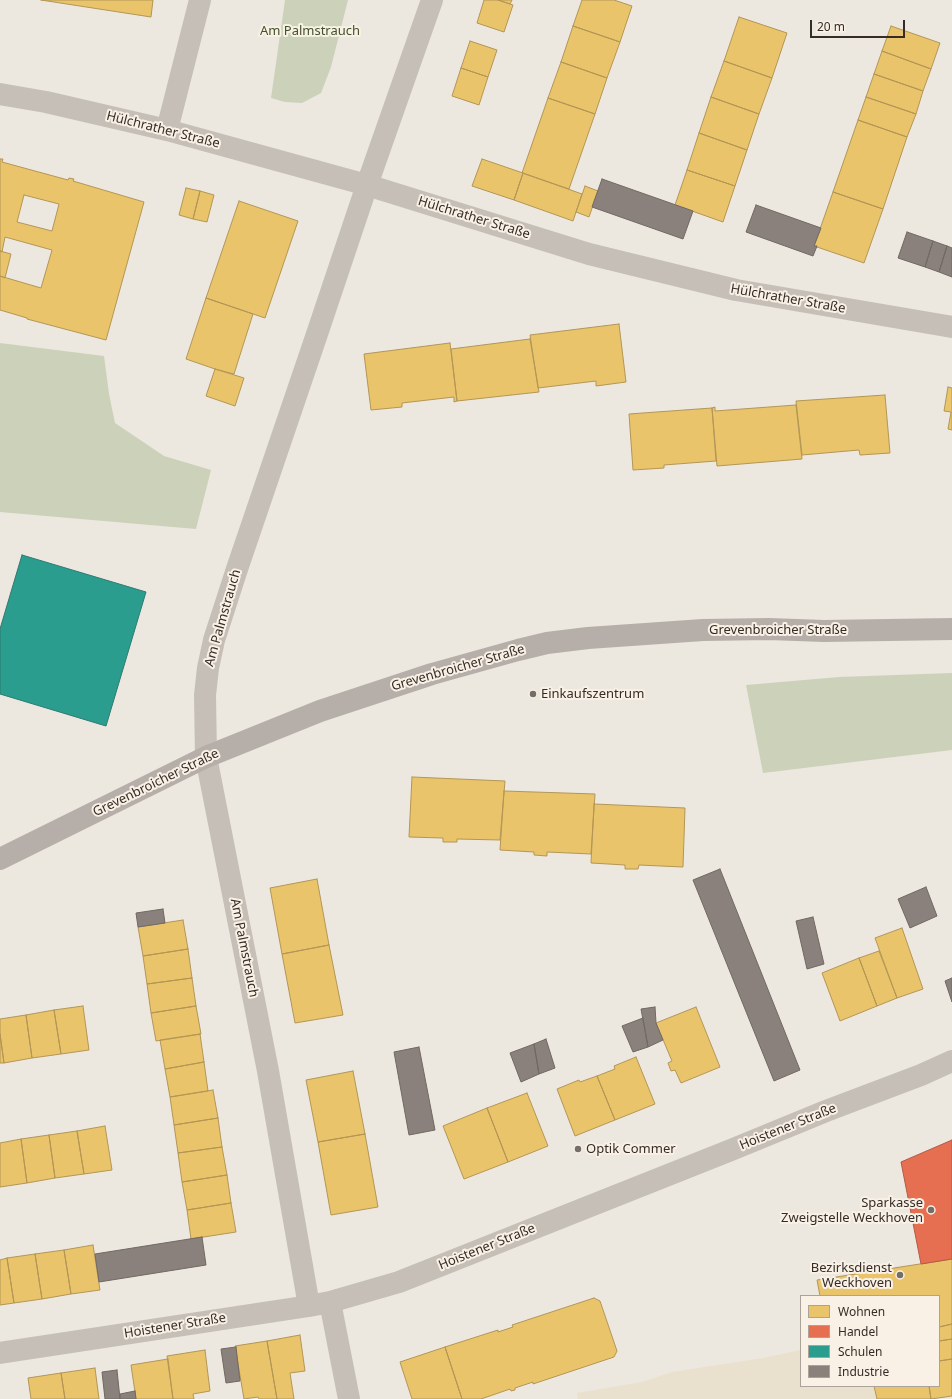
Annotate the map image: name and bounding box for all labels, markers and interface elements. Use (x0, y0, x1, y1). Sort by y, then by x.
scale bar (812, 12, 907, 38)
text: 20 m (817, 18, 845, 35)
park label: Am Palmstrauch (260, 23, 360, 39)
street label: Hülchrather Straße (105, 108, 221, 152)
street label: Hülchrather Straße (416, 194, 532, 242)
street label: Hülchrather Straße (729, 281, 847, 317)
street label: Am Palmstrauch (202, 568, 244, 668)
street label: Grevenbroicher Straße (709, 622, 847, 638)
street label: Grevenbroicher Straße (389, 641, 527, 695)
place label: Einkaufszentrum (541, 686, 644, 702)
marker: Einkaufszentrum (528, 689, 538, 699)
street label: Grevenbroicher Straße (91, 746, 221, 820)
street label: Am Palmstrauch (227, 897, 261, 999)
street label: Hoistener Straße (737, 1100, 839, 1154)
place label: Optik Commer (586, 1141, 676, 1157)
marker: Optik Commer (573, 1144, 583, 1154)
place label: Sparkasse Zweigstelle Weckhoven (781, 1195, 923, 1226)
marker: Sparkasse Zweigstelle Weckhoven (926, 1205, 936, 1215)
street label: Hoistener Straße (436, 1220, 538, 1274)
place label: Bezirksdienst Weckhoven (811, 1260, 892, 1291)
marker: Bezirksdienst Weckhoven (895, 1270, 905, 1280)
legend (800, 1295, 940, 1387)
text: Wohnen (838, 1303, 885, 1320)
street label: Hoistener Straße (123, 1310, 227, 1342)
text: Handel (838, 1323, 878, 1340)
text: Schulen (838, 1343, 882, 1360)
text: Industrie (838, 1363, 889, 1380)

